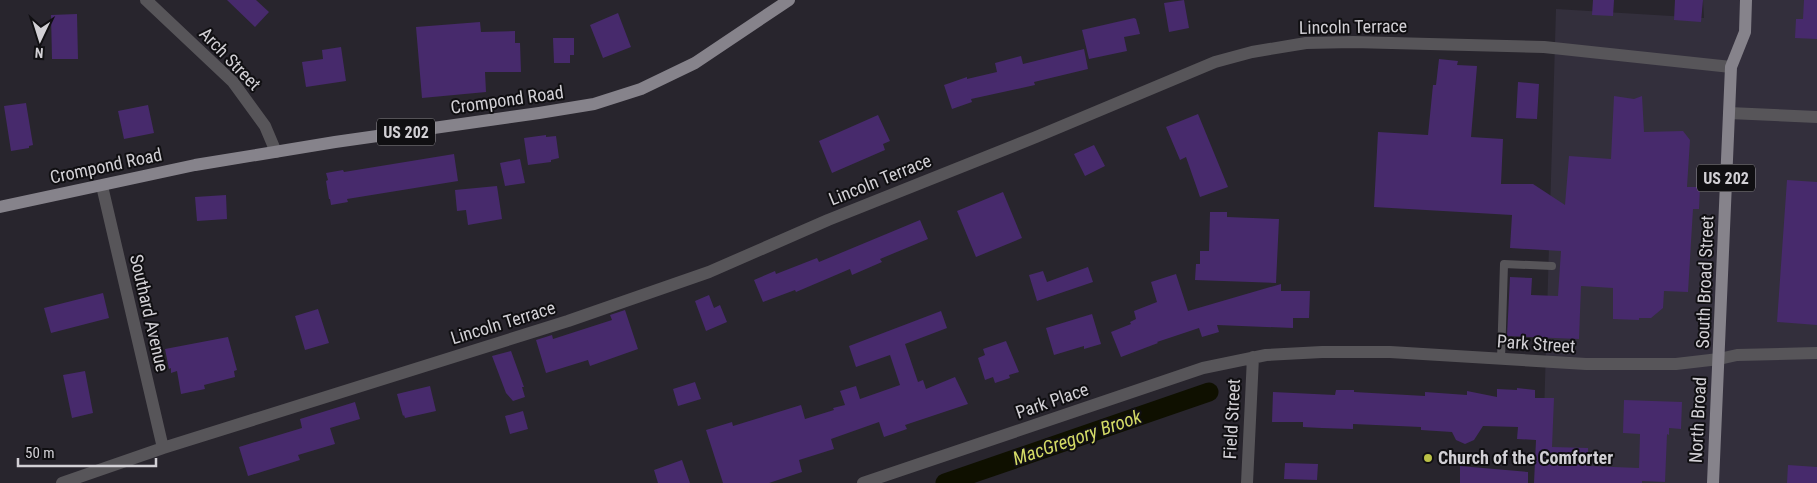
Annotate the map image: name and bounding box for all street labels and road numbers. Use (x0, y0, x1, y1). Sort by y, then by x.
street label: Lincoln Terrace (1299, 15, 1407, 38)
street label: Arch Street (195, 23, 265, 94)
street label: Crompond Road (449, 81, 565, 118)
road number: US 202 (377, 118, 435, 146)
street label: Crompond Road (48, 143, 164, 188)
street label: Lincoln Terrace (826, 150, 934, 210)
road number: US 202 (1697, 164, 1755, 192)
street label: South Broad Street (1692, 215, 1717, 349)
street label: Southard Avenue (126, 252, 173, 374)
street label: Lincoln Terrace (448, 297, 558, 348)
street label: Park Street (1496, 330, 1576, 357)
street label: North Broad (1685, 376, 1710, 463)
street label: Park Place (1013, 378, 1091, 423)
street label: Field Street (1219, 378, 1244, 460)

